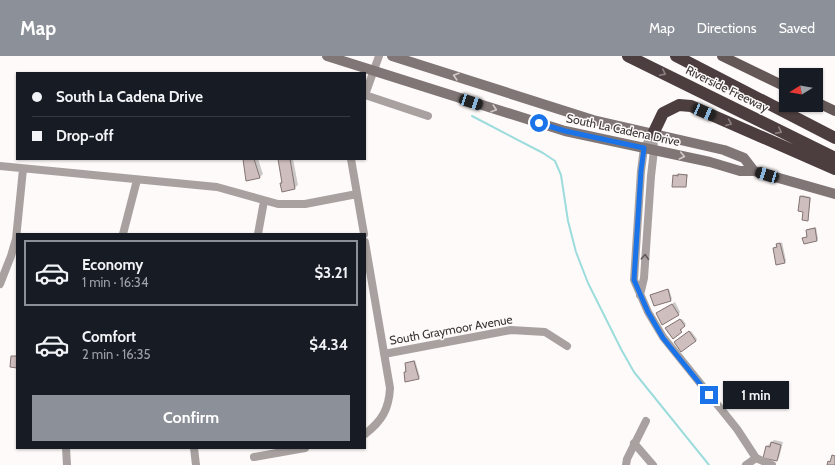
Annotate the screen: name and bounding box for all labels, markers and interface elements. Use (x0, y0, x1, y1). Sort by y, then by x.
text: Map (20, 17, 56, 40)
text: Map (649, 19, 675, 37)
text: Directions (697, 19, 757, 37)
text: Saved (779, 19, 815, 37)
street label: Riverside Freeway (683, 62, 771, 115)
one-way arrow (658, 68, 666, 76)
north arrow (779, 68, 823, 112)
map controls (779, 68, 823, 112)
one-way arrow (452, 72, 459, 81)
text: South La Cadena Drive (56, 88, 203, 106)
car (458, 93, 484, 111)
car (691, 102, 717, 122)
one-way arrow (490, 105, 497, 113)
street label: South La Cadena Drive (565, 110, 681, 149)
route start (530, 114, 548, 132)
one-way arrow (725, 118, 733, 126)
one-way arrow (775, 126, 782, 134)
text: Drop-off (56, 127, 114, 145)
one-way arrow (679, 152, 685, 160)
car (754, 166, 780, 184)
one-way arrow (641, 254, 650, 260)
icon: car (34, 255, 70, 291)
text: Economy (82, 256, 143, 274)
text: $3.21 (314, 264, 348, 282)
text: 1 min · 16:34 (82, 274, 148, 290)
street label: South Graymoor Avenue (388, 311, 514, 348)
icon: car (34, 327, 70, 363)
text: Comfort (82, 328, 136, 346)
text: $4.34 (309, 336, 348, 354)
text: 2 min · 16:35 (82, 346, 151, 362)
callout: 1 min (723, 381, 789, 409)
route end (700, 386, 718, 404)
text: 1 min (741, 387, 771, 403)
button: Confirm (32, 395, 350, 441)

